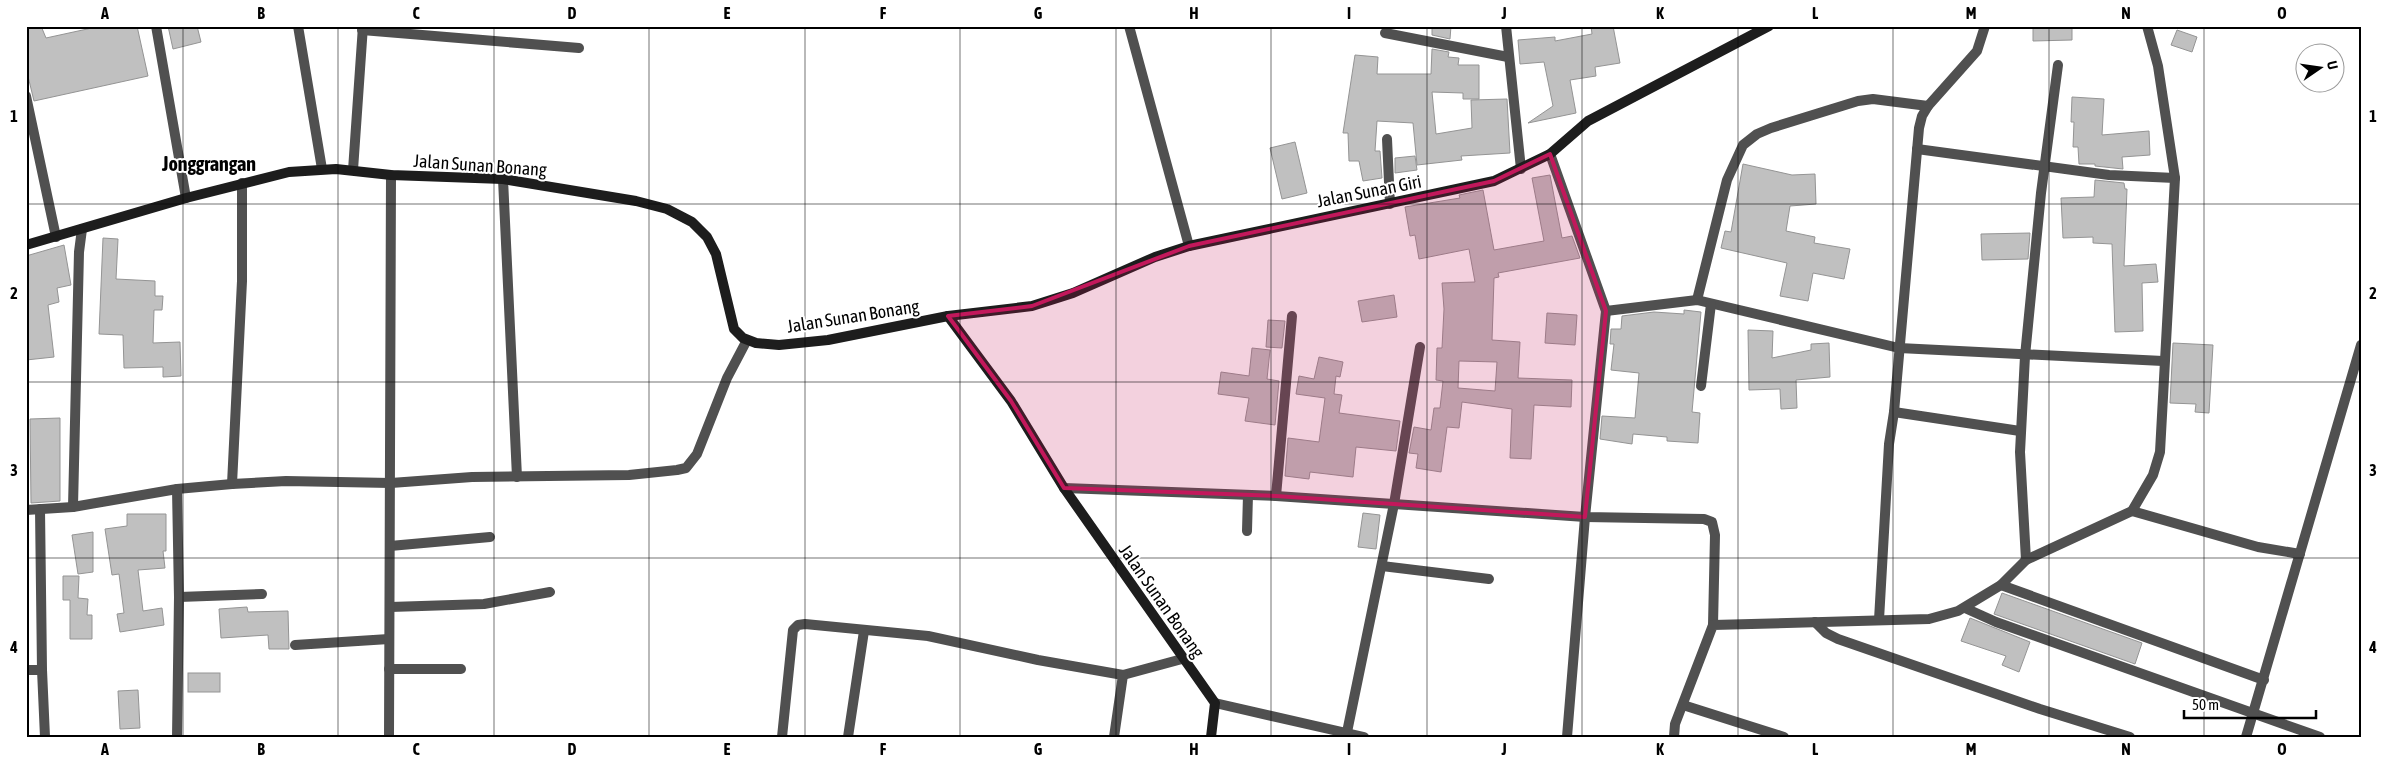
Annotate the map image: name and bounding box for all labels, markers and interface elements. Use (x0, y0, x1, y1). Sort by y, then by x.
text: A (100, 4, 109, 22)
text: B (257, 4, 265, 22)
text: C (412, 4, 420, 22)
text: D (568, 4, 577, 22)
text: E (724, 4, 731, 22)
text: F (880, 4, 887, 22)
text: G (1034, 4, 1043, 22)
text: H (1189, 4, 1199, 22)
text: I (1347, 4, 1351, 22)
text: J (1500, 4, 1507, 22)
text: K (1656, 4, 1664, 22)
text: L (1812, 4, 1819, 22)
text: M (1966, 4, 1976, 22)
text: N (2121, 4, 2131, 22)
text: O (2277, 4, 2287, 22)
north arrow (2294, 42, 2344, 92)
text: U (2324, 59, 2341, 71)
text: 1 (10, 107, 18, 125)
text: 1 (2369, 107, 2377, 125)
street label: Jalan Sunan Bonang (413, 150, 548, 180)
district label: Jonggrangan (161, 152, 256, 175)
street label: Jalan Sunan Giri (1315, 171, 1423, 211)
text: 2 (10, 284, 18, 302)
text: 2 (2369, 284, 2377, 302)
street label: Jalan Sunan Bonang (785, 295, 921, 337)
text: 3 (10, 461, 18, 479)
text: 3 (2369, 461, 2377, 479)
street label: Jalan Sunan Bonang (1115, 540, 1209, 662)
text: 4 (9, 638, 18, 656)
text: 4 (2368, 638, 2377, 656)
scale bar (2184, 688, 2317, 720)
text: 50 m (2192, 696, 2219, 713)
text: A (100, 740, 109, 758)
text: B (257, 740, 265, 758)
text: C (412, 740, 420, 758)
text: D (568, 740, 577, 758)
text: E (724, 740, 731, 758)
text: F (880, 740, 887, 758)
text: G (1034, 740, 1043, 758)
text: H (1189, 740, 1199, 758)
text: I (1347, 740, 1351, 758)
text: J (1500, 740, 1507, 758)
text: K (1656, 740, 1664, 758)
text: L (1812, 740, 1819, 758)
text: M (1966, 740, 1976, 758)
text: N (2121, 740, 2131, 758)
text: O (2277, 740, 2287, 758)

